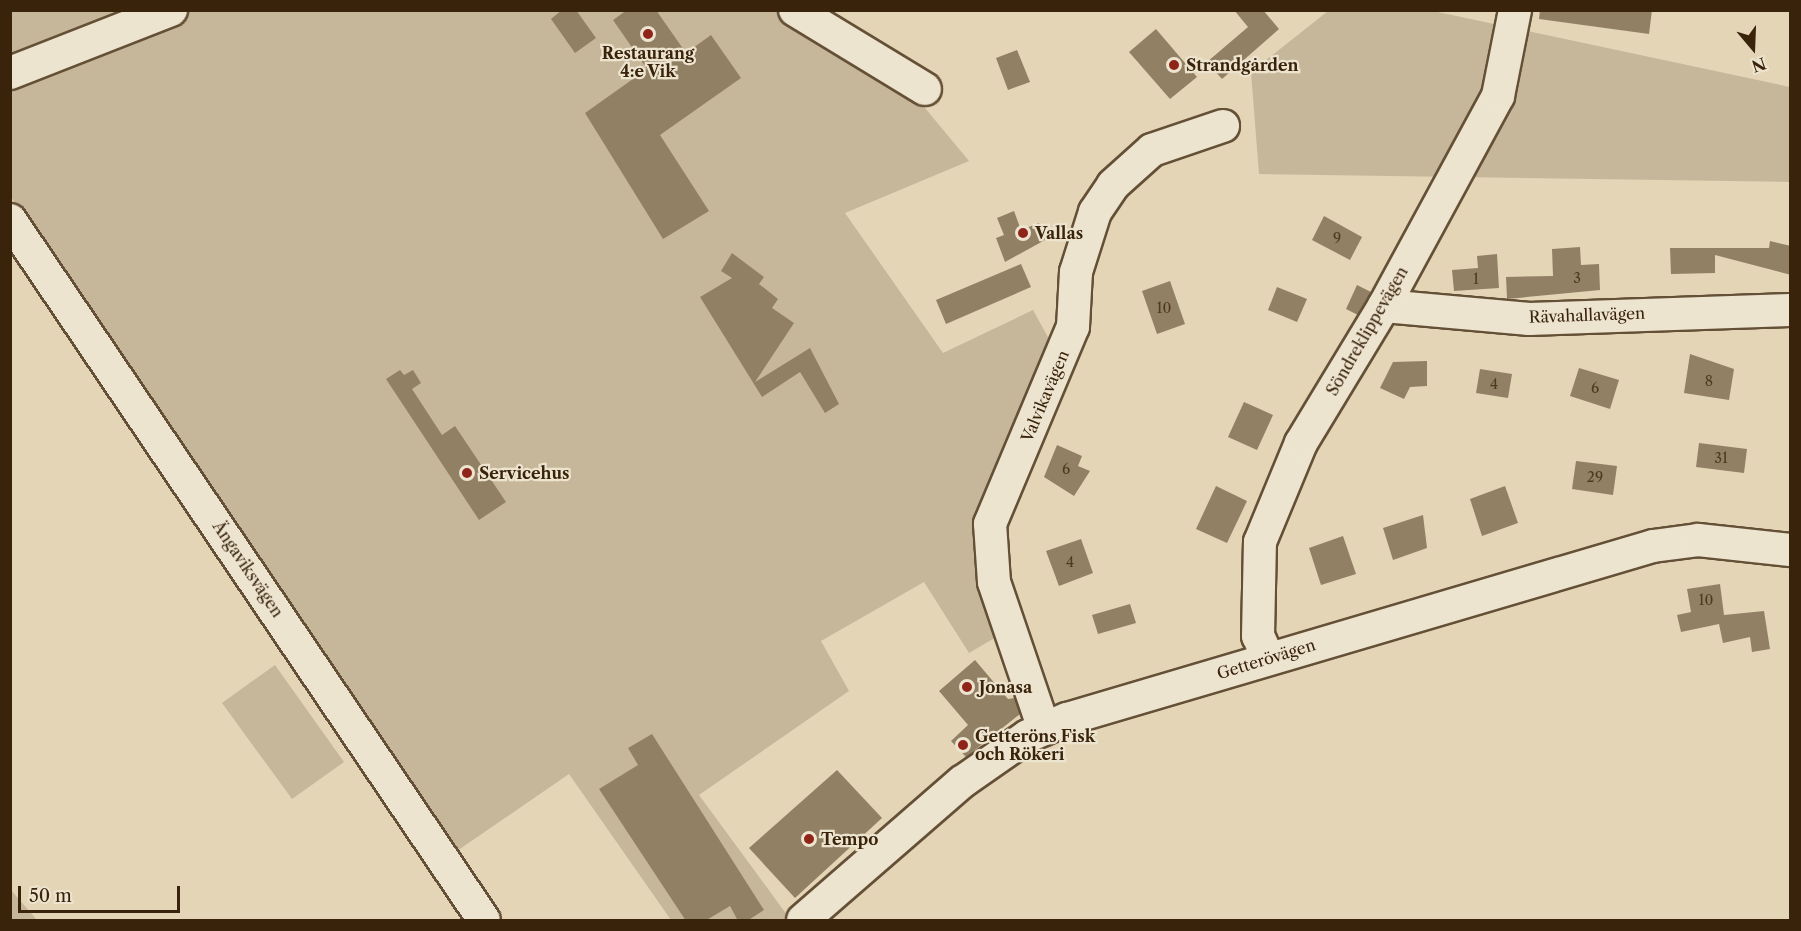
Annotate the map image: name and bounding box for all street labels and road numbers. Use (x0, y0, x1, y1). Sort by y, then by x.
street label: Söndreklippevägen (1322, 263, 1412, 399)
street label: Rävahallavägen (1529, 303, 1645, 327)
street label: Valvikavägen (1017, 347, 1073, 445)
street label: Ängaviksvägen (209, 517, 287, 621)
street label: Getterövägen (1214, 635, 1318, 683)

